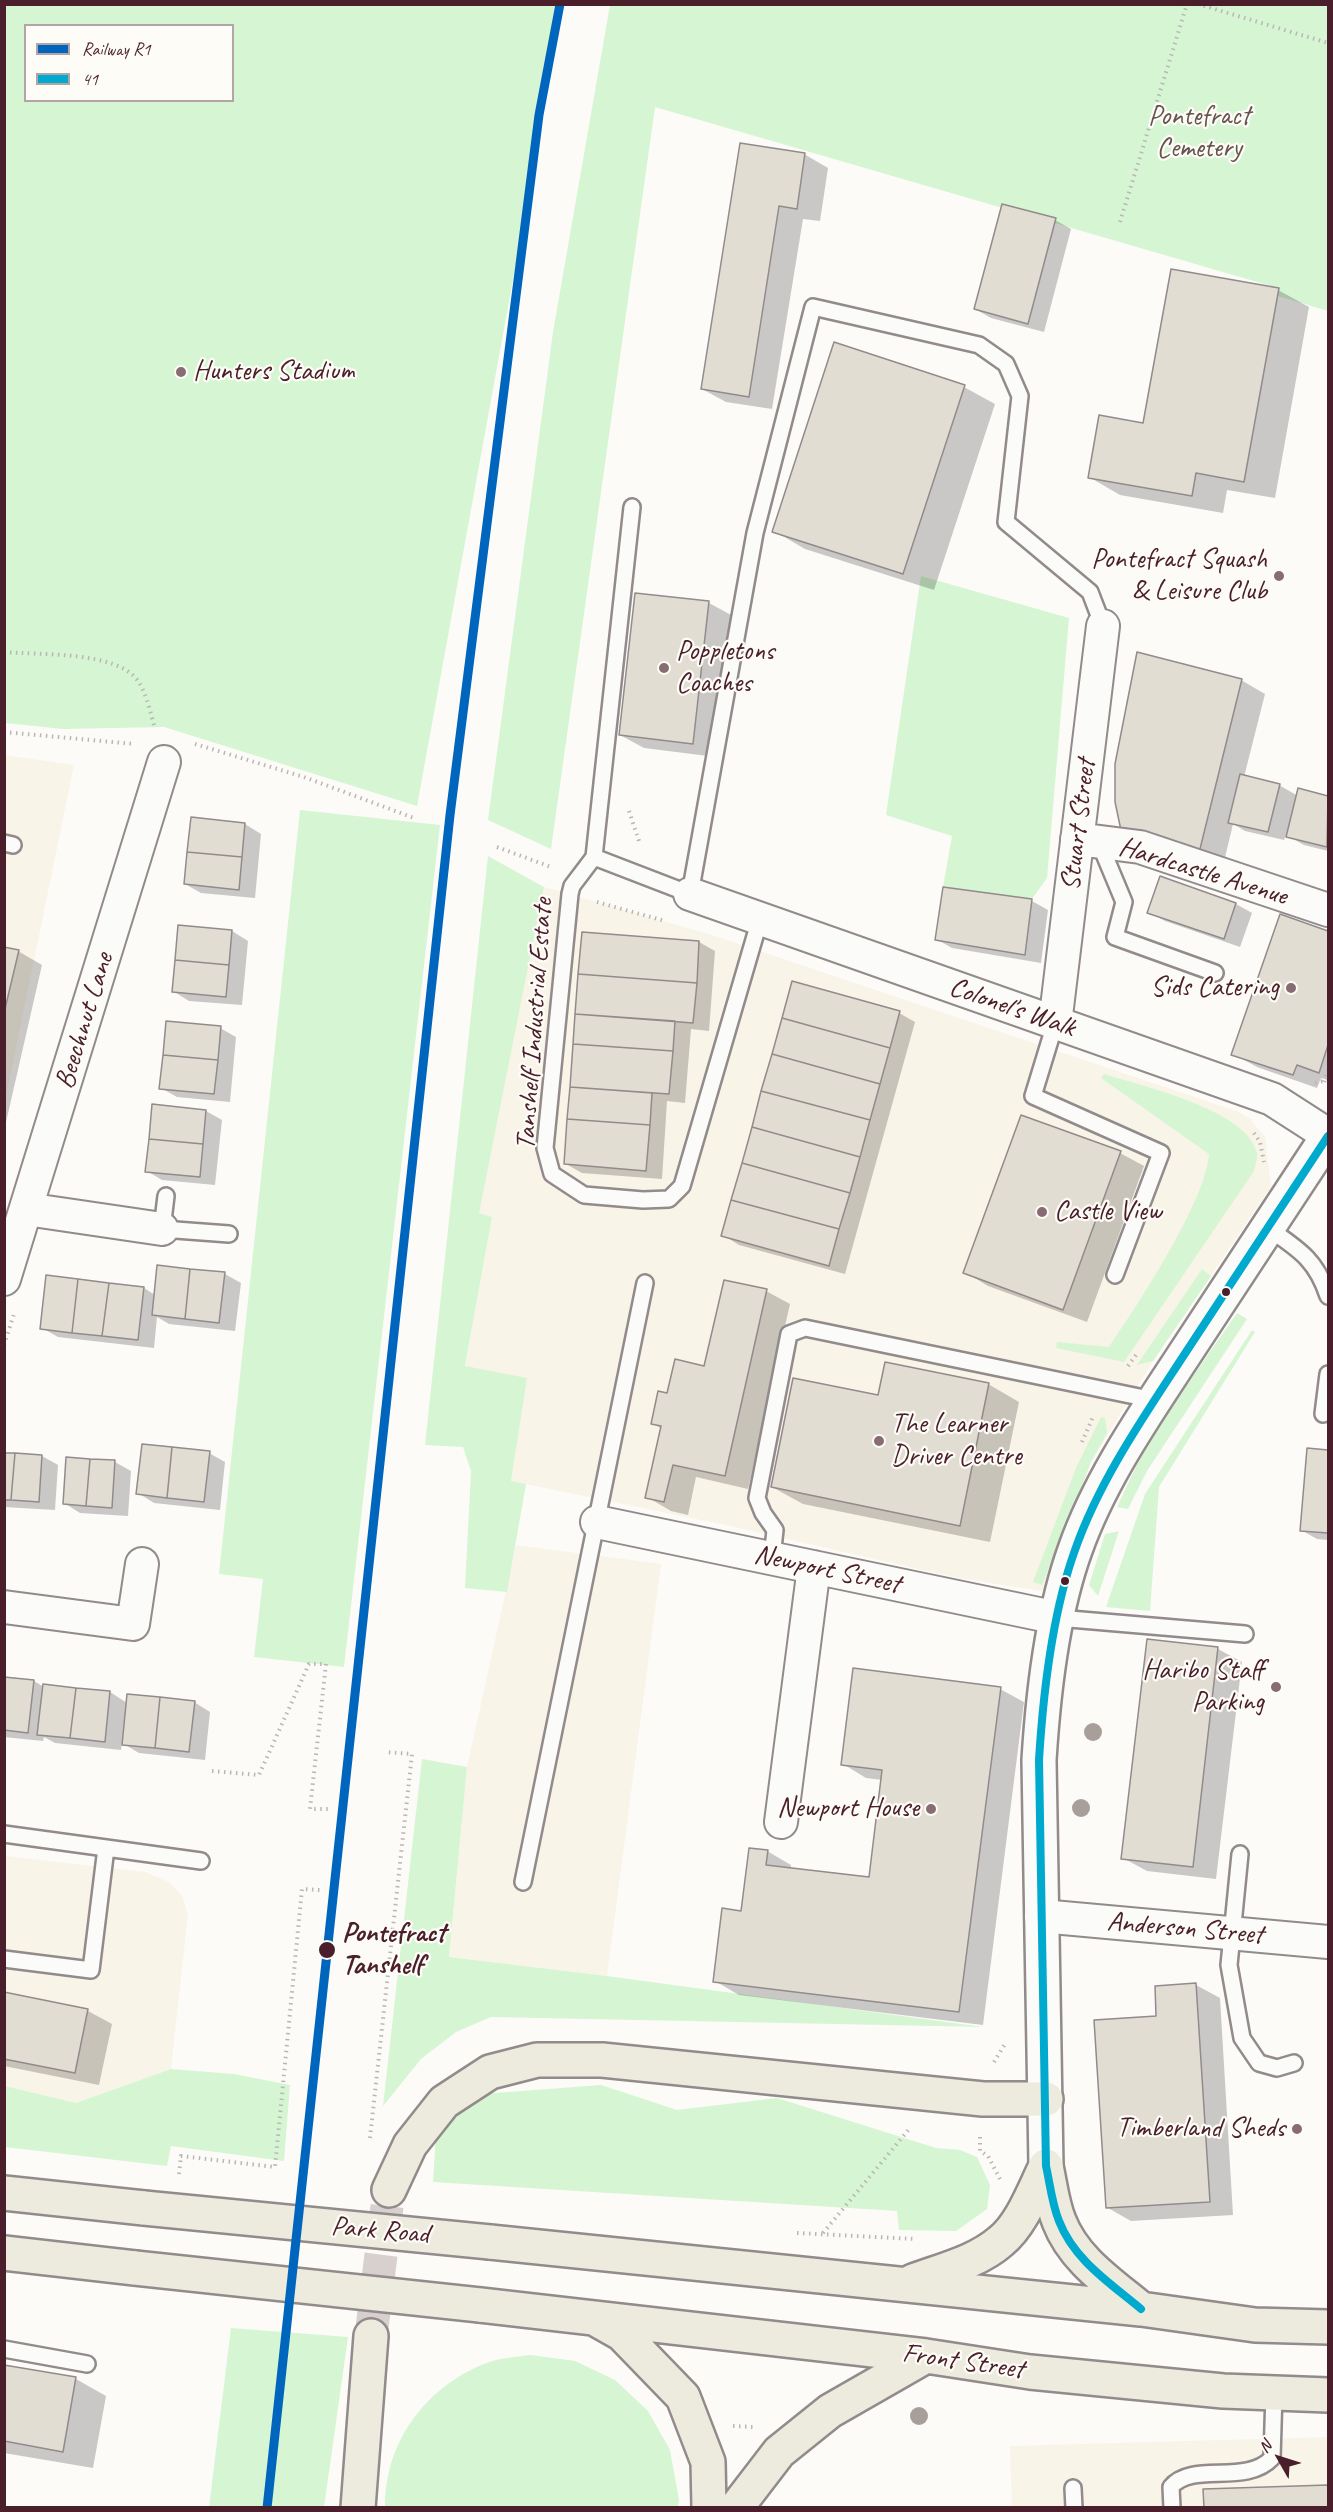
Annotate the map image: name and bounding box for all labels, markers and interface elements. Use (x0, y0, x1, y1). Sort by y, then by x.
legend (24, 24, 234, 102)
text: Railway R1 (82, 38, 151, 60)
text: 41 (82, 68, 98, 90)
park label: Pontefract Cemetery (1148, 100, 1250, 166)
place label: Hunters Stadium (193, 355, 354, 389)
marker: Hunters Stadium (174, 365, 188, 379)
place label: Pontefract Squash & Leisure Club (1091, 543, 1267, 609)
marker: Pontefract Squash & Leisure Club (1272, 569, 1286, 583)
place label: Poppletons Coaches (676, 635, 774, 701)
marker: Poppletons Coaches (657, 661, 671, 675)
street label: Stuart Street (1054, 757, 1104, 893)
street label: Hardcastle Avenue (1115, 830, 1291, 914)
street label: Tanshelf Industrial Estate (509, 897, 561, 1151)
street label: Beechnut Lane (48, 949, 122, 1093)
street label: Colonel's Walk (945, 971, 1079, 1045)
place label: Sids Catering (1151, 971, 1279, 1005)
marker: Sids Catering (1284, 981, 1298, 995)
place label: Castle View (1054, 1195, 1161, 1229)
marker: Castle View (1035, 1205, 1049, 1219)
unlabelled marker (1220, 1286, 1232, 1298)
place label: The Learner Driver Centre (891, 1408, 1022, 1474)
marker: The Learner Driver Centre (872, 1434, 886, 1448)
street label: Newport Street (751, 1538, 903, 1602)
unlabelled marker (1059, 1575, 1071, 1587)
place label: Haribo Staff Parking (1142, 1654, 1264, 1720)
marker: Haribo Staff Parking (1269, 1680, 1283, 1694)
place label: Newport House (777, 1792, 919, 1826)
marker: Newport House (924, 1802, 938, 1816)
street label: Anderson Street (1106, 1905, 1264, 1953)
place label: Pontefract Tanshelf (342, 1917, 445, 1983)
marker: Pontefract Tanshelf (317, 1940, 337, 1960)
place label: Timberland Sheds (1116, 2112, 1285, 2146)
marker: Timberland Sheds (1290, 2122, 1304, 2136)
street label: Park Road (330, 2210, 430, 2252)
street label: Front Street (900, 2337, 1026, 2387)
north arrow (1249, 2428, 1309, 2488)
text: N (1254, 2437, 1276, 2457)

